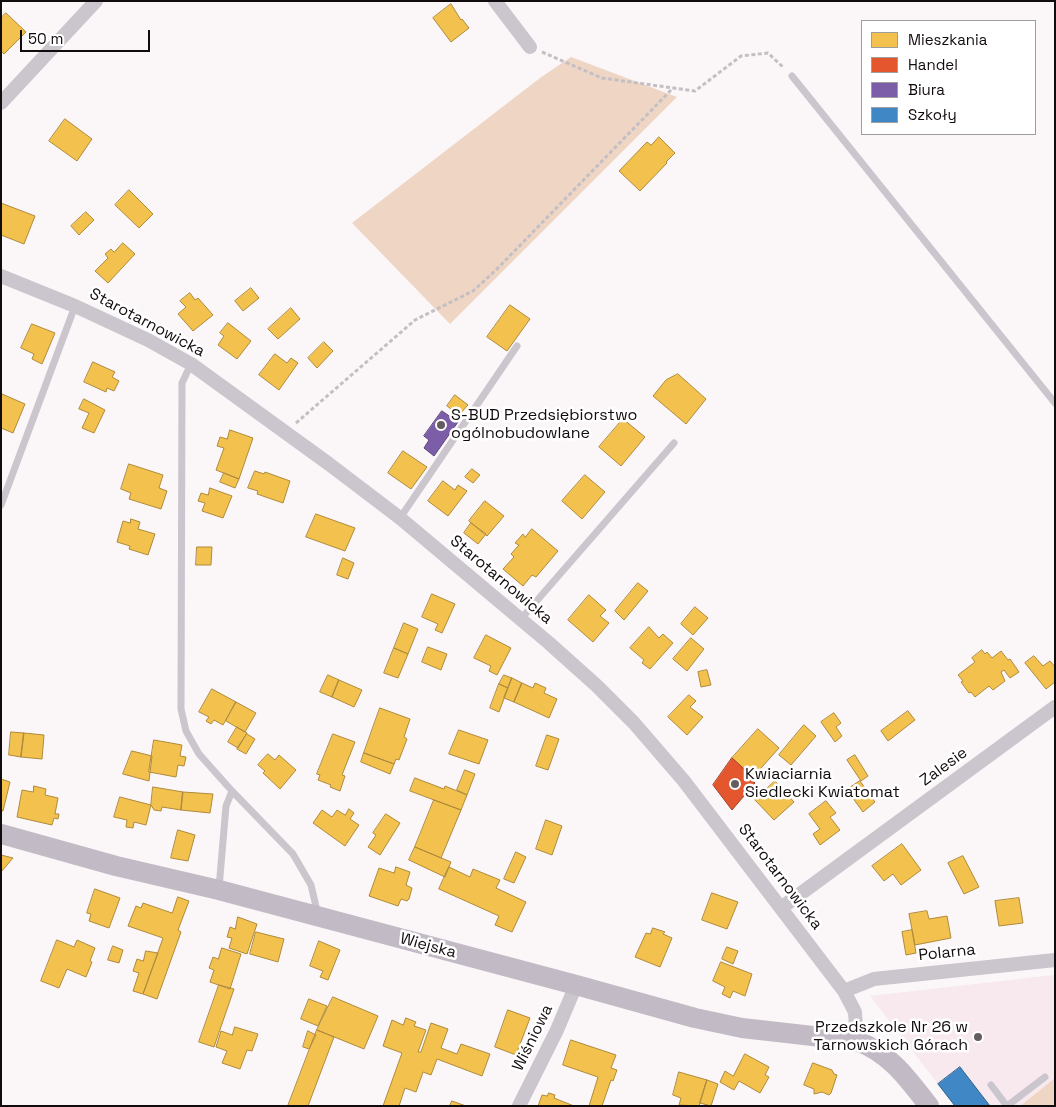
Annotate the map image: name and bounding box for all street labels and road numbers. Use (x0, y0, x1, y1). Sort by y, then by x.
street label: Starotarnowicka (86, 285, 208, 361)
street label: Starotarnowicka (446, 532, 556, 628)
street label: Zalesie (917, 743, 971, 791)
street label: Starotarnowicka (734, 820, 826, 934)
street label: Wiejska (398, 929, 458, 963)
street label: Polarna (917, 940, 977, 966)
street label: Wiśniowa (509, 1002, 557, 1074)

